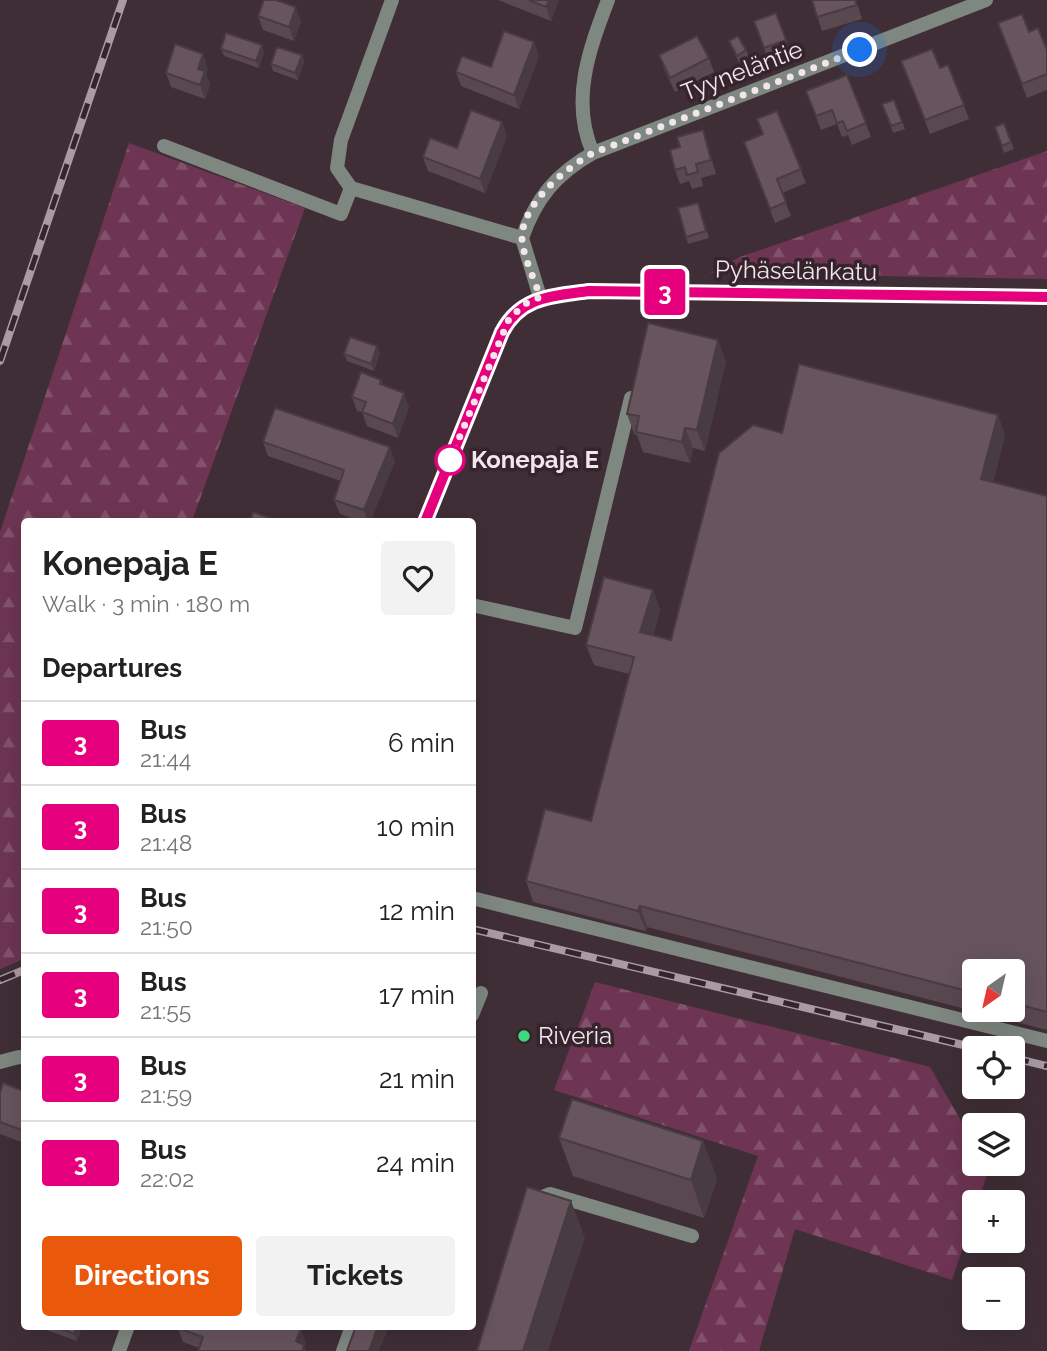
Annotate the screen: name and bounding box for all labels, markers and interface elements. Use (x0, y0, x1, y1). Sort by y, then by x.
your location (842, 32, 877, 67)
street label: Tyyneläntie (677, 34, 807, 107)
street label: Pyhäselänkatu (715, 255, 877, 286)
line badge: 3 (642, 269, 688, 315)
text: 3 (658, 277, 672, 306)
marker: Konepaja E (435, 445, 465, 475)
place label: Konepaja E (471, 445, 599, 474)
button: heart (381, 541, 455, 615)
text: Konepaja E (42, 544, 218, 583)
text: Walk · 3 min · 180 m (42, 590, 250, 617)
text: Departures (42, 653, 182, 683)
text: Bus (140, 715, 187, 745)
text: 3 (74, 728, 87, 757)
text: 6 min (388, 728, 455, 758)
text: 21:44 (140, 745, 191, 772)
text: Bus (140, 799, 187, 829)
text: 3 (74, 812, 87, 841)
text: 10 min (377, 812, 455, 842)
text: 21:48 (140, 829, 192, 856)
text: Bus (140, 883, 187, 913)
text: 3 (74, 896, 87, 925)
text: 12 min (379, 896, 455, 926)
text: 21:50 (140, 913, 193, 940)
north arrow (962, 959, 1026, 1022)
map controls (962, 959, 1025, 1330)
text: Bus (140, 967, 187, 997)
text: 3 (74, 980, 87, 1009)
text: 17 min (379, 980, 455, 1010)
text: 21:55 (140, 997, 191, 1024)
place label: Riveria (538, 1021, 612, 1050)
marker: Riveria (516, 1028, 532, 1044)
button: locate (962, 1036, 1025, 1099)
text: Bus (140, 1051, 187, 1081)
text: 3 (74, 1064, 87, 1093)
text: 21 min (379, 1064, 455, 1094)
text: 21:59 (140, 1081, 192, 1108)
button: layers (962, 1113, 1025, 1176)
text: Bus (140, 1135, 187, 1165)
text: 3 (74, 1148, 87, 1177)
text: 24 min (376, 1148, 455, 1178)
text: 22:02 (140, 1165, 194, 1192)
button: + (962, 1190, 1025, 1253)
button: Directions (42, 1236, 242, 1316)
button: Tickets (256, 1236, 455, 1316)
button: − (962, 1267, 1025, 1330)

